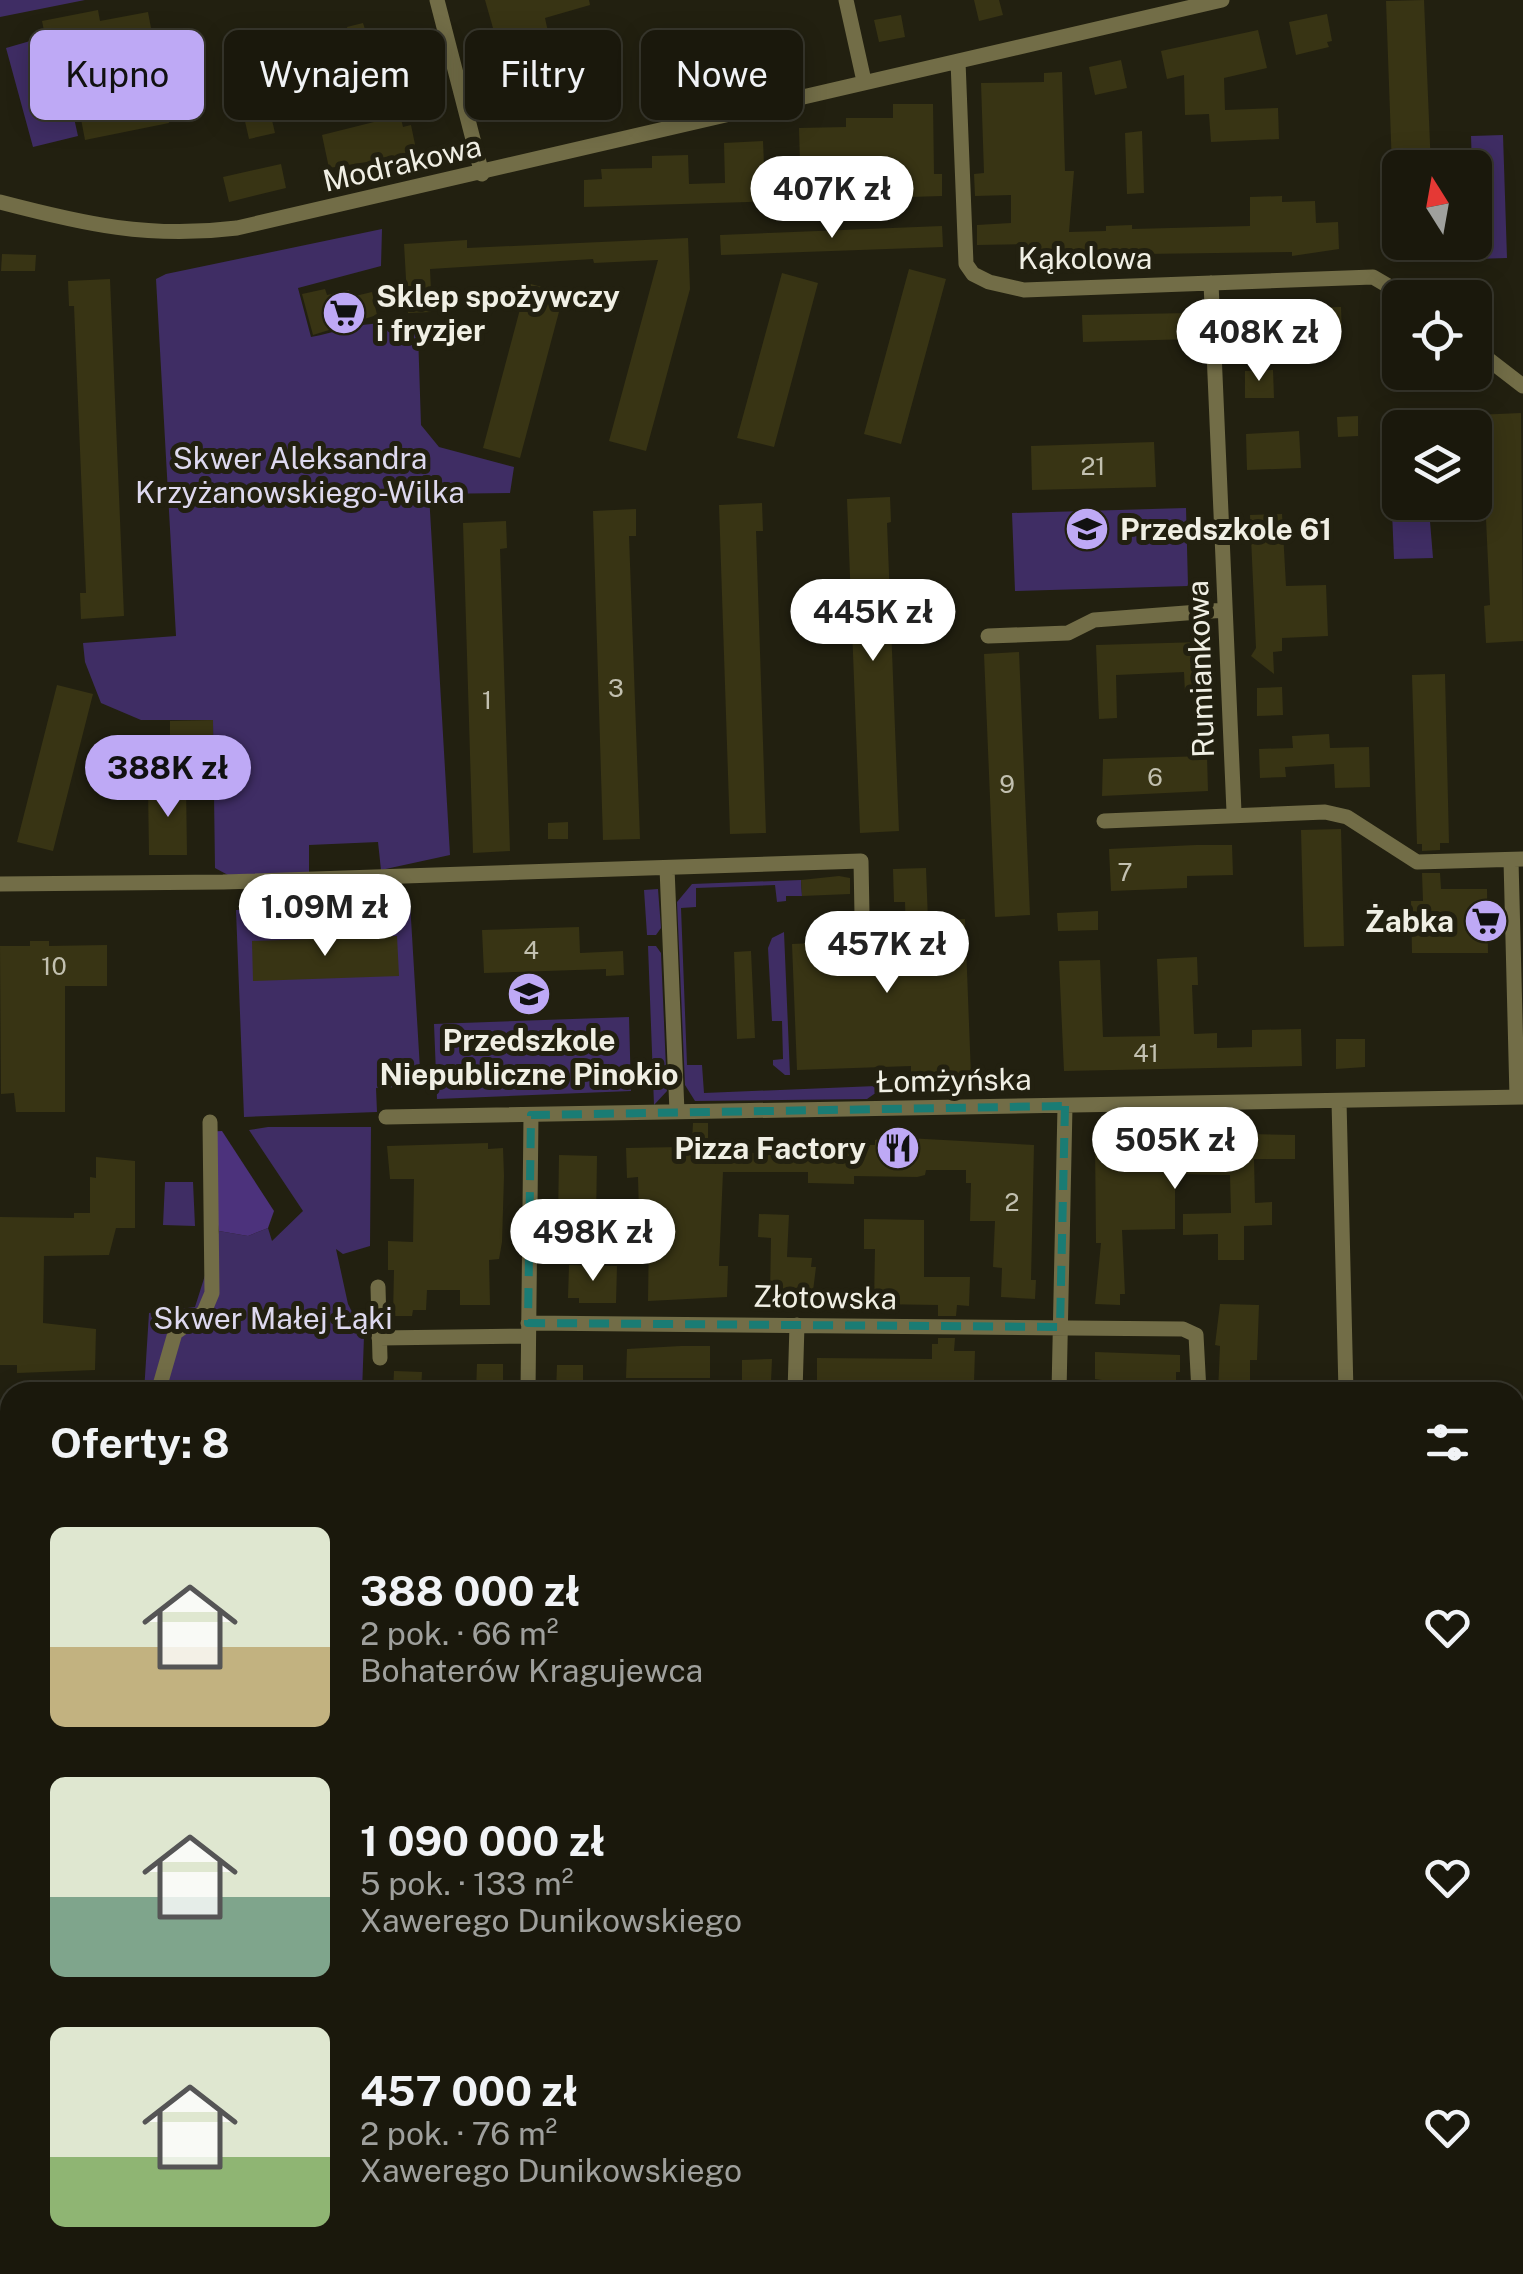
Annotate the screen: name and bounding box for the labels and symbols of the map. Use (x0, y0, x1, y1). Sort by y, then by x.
street label: Modrakowa (319, 127, 485, 199)
north arrow (1382, 150, 1492, 260)
pin: 407K zł (740, 156, 924, 241)
street label: Kąkolowa (1018, 240, 1152, 276)
place label: Sklep spożywczy i fryzjer (376, 278, 620, 348)
supermarket icon: Sklep spożywczy i fryzjer (321, 290, 367, 336)
pin: 408K zł (1167, 299, 1351, 384)
park label: Skwer Aleksandra Krzyżanowskiego-Wilka (135, 440, 465, 510)
house number: 21 (1080, 451, 1106, 481)
school or university icon: Przedszkole 61 (1064, 506, 1110, 552)
place label: Przedszkole 61 (1120, 511, 1332, 547)
pin: 445K zł (781, 579, 965, 664)
street label: Rumiankowa (1179, 580, 1221, 758)
house number: 3 (608, 673, 624, 703)
house number: 1 (482, 685, 492, 715)
pin: 388K zł (76, 735, 260, 820)
house number: 6 (1147, 762, 1163, 792)
house number: 9 (999, 769, 1015, 799)
house number: 7 (1117, 857, 1133, 887)
pin: 1.09M zł (222, 874, 428, 959)
supermarket icon: Żabka (1463, 898, 1509, 944)
place label: Żabka (1364, 903, 1454, 939)
pin: 457K zł (795, 911, 979, 996)
house number: 4 (523, 935, 539, 965)
house number: 10 (41, 951, 67, 981)
school or university icon: Przedszkole Niepubliczne Pinokio (506, 971, 552, 1017)
place label: Przedszkole Niepubliczne Pinokio (380, 1022, 678, 1092)
house number: 41 (1133, 1038, 1159, 1068)
street label: Łomżyńska (876, 1061, 1032, 1099)
pin: 505K zł (1083, 1107, 1267, 1192)
restaurant icon: Pizza Factory (875, 1125, 921, 1171)
place label: Pizza Factory (674, 1130, 866, 1166)
house number: 2 (1005, 1187, 1019, 1217)
pin: 498K zł (501, 1199, 685, 1284)
street label: Złotowska (753, 1278, 897, 1316)
park label: Skwer Małej Łąki (153, 1300, 393, 1336)

